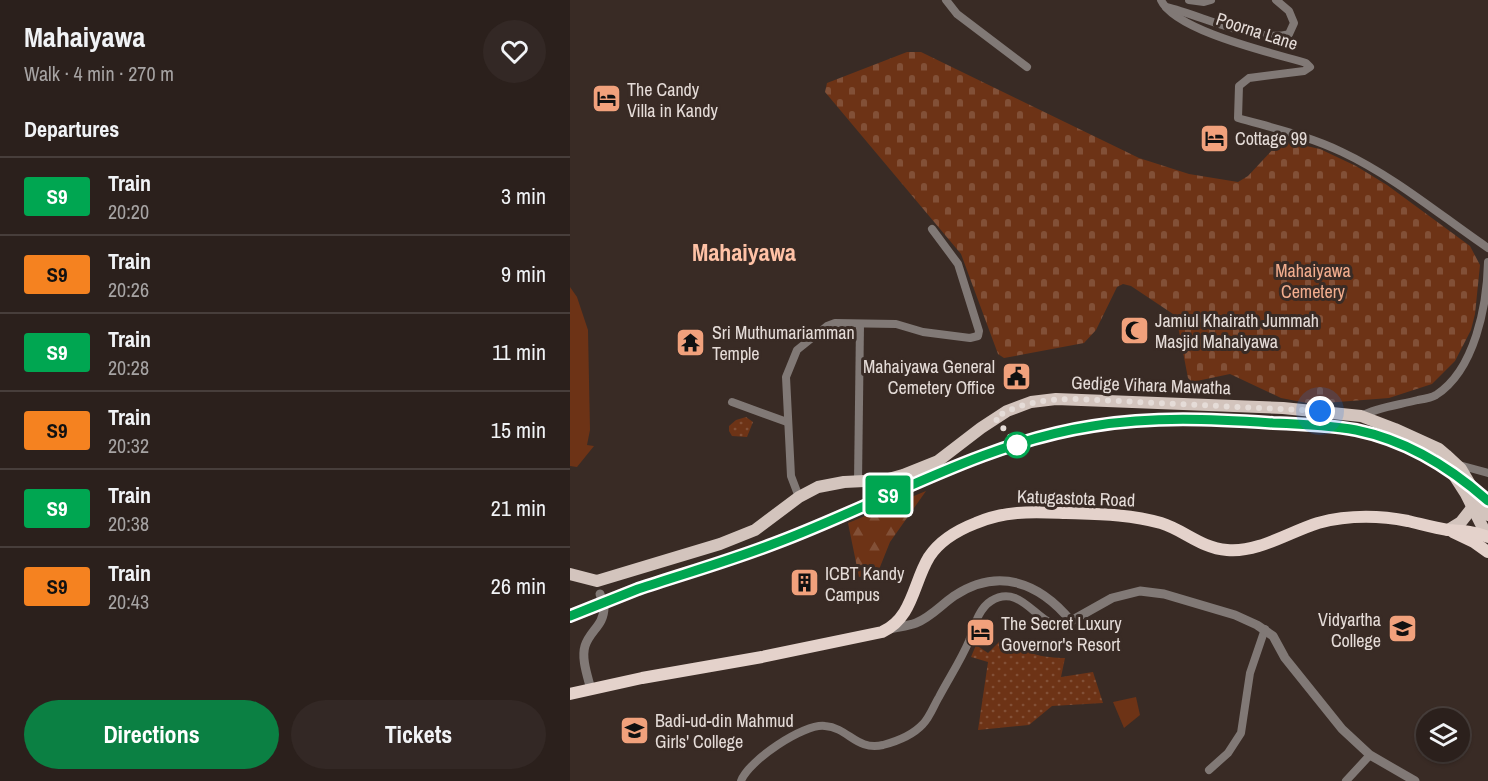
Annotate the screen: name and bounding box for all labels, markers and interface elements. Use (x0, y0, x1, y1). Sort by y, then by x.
street label: Poorna Lane (1213, 6, 1301, 56)
text: Mahaiyawa (24, 18, 145, 56)
button: heart (483, 20, 546, 83)
text: Walk · 4 min · 270 m (24, 60, 174, 87)
place label: The Candy Villa in Kandy (627, 77, 718, 123)
hotel icon: The Candy Villa in Kandy (590, 83, 622, 115)
text: Departures (24, 114, 119, 144)
hotel icon: Cottage 99 (1198, 122, 1230, 154)
place label: Cottage 99 (1235, 126, 1307, 151)
text: Train (108, 168, 151, 198)
text: 3 min (501, 181, 546, 211)
text: S9 (46, 182, 68, 211)
text: 20:20 (108, 198, 149, 225)
district label: Mahaiyawa (692, 236, 796, 268)
text: Train (108, 246, 151, 276)
park label: Mahaiyawa Cemetery (1275, 258, 1351, 304)
text: 9 min (501, 259, 546, 289)
text: S9 (46, 260, 68, 289)
text: 20:26 (108, 276, 149, 303)
place label: Jamiul Khairath Jummah Masjid Mahaiyawa (1155, 308, 1319, 354)
mosque icon: Jamiul Khairath Jummah Masjid Mahaiyawa (1118, 314, 1150, 346)
place label: Sri Muthumariamman Temple (712, 320, 855, 366)
text: Train (108, 324, 151, 354)
temple icon: Sri Muthumariamman Temple (675, 326, 707, 358)
text: 11 min (492, 337, 546, 367)
text: S9 (46, 338, 68, 367)
text: 20:28 (108, 354, 149, 381)
place label: Mahaiyawa General Cemetery Office (863, 354, 995, 400)
public building icon: Mahaiyawa General Cemetery Office (1000, 360, 1032, 392)
street label: Gedige Vihara Mawatha (1071, 370, 1231, 400)
your location (1305, 396, 1335, 426)
text: Train (108, 402, 151, 432)
text: 15 min (491, 415, 546, 445)
text: S9 (46, 416, 68, 445)
text: 20:32 (108, 432, 149, 459)
unlabelled marker (1004, 432, 1030, 458)
line badge: S9 (861, 476, 915, 514)
text: Train (108, 480, 151, 510)
text: S9 (877, 481, 899, 510)
street label: Katugastota Road (1017, 483, 1135, 513)
text: 21 min (491, 493, 546, 523)
text: S9 (46, 494, 68, 523)
text: 20:38 (108, 510, 149, 537)
text: Train (108, 558, 151, 588)
place label: ICBT Kandy Campus (825, 561, 905, 607)
building icon: ICBT Kandy Campus (788, 567, 820, 599)
text: 26 min (491, 571, 546, 601)
text: S9 (46, 572, 68, 601)
text: 20:43 (108, 588, 149, 615)
place label: Vidyartha College (1318, 607, 1381, 653)
place label: The Secret Luxury Governor's Resort (1001, 611, 1122, 657)
school or university icon: Vidyartha College (1386, 613, 1418, 645)
hotel icon: The Secret Luxury Governor's Resort (964, 617, 996, 649)
button: Directions (24, 700, 279, 769)
button: Tickets (291, 700, 546, 769)
place label: Badi-ud-din Mahmud Girls' College (655, 708, 794, 754)
map controls (1416, 708, 1470, 762)
button: layers (1416, 708, 1470, 762)
school or university icon: Badi-ud-din Mahmud Girls' College (618, 714, 650, 746)

